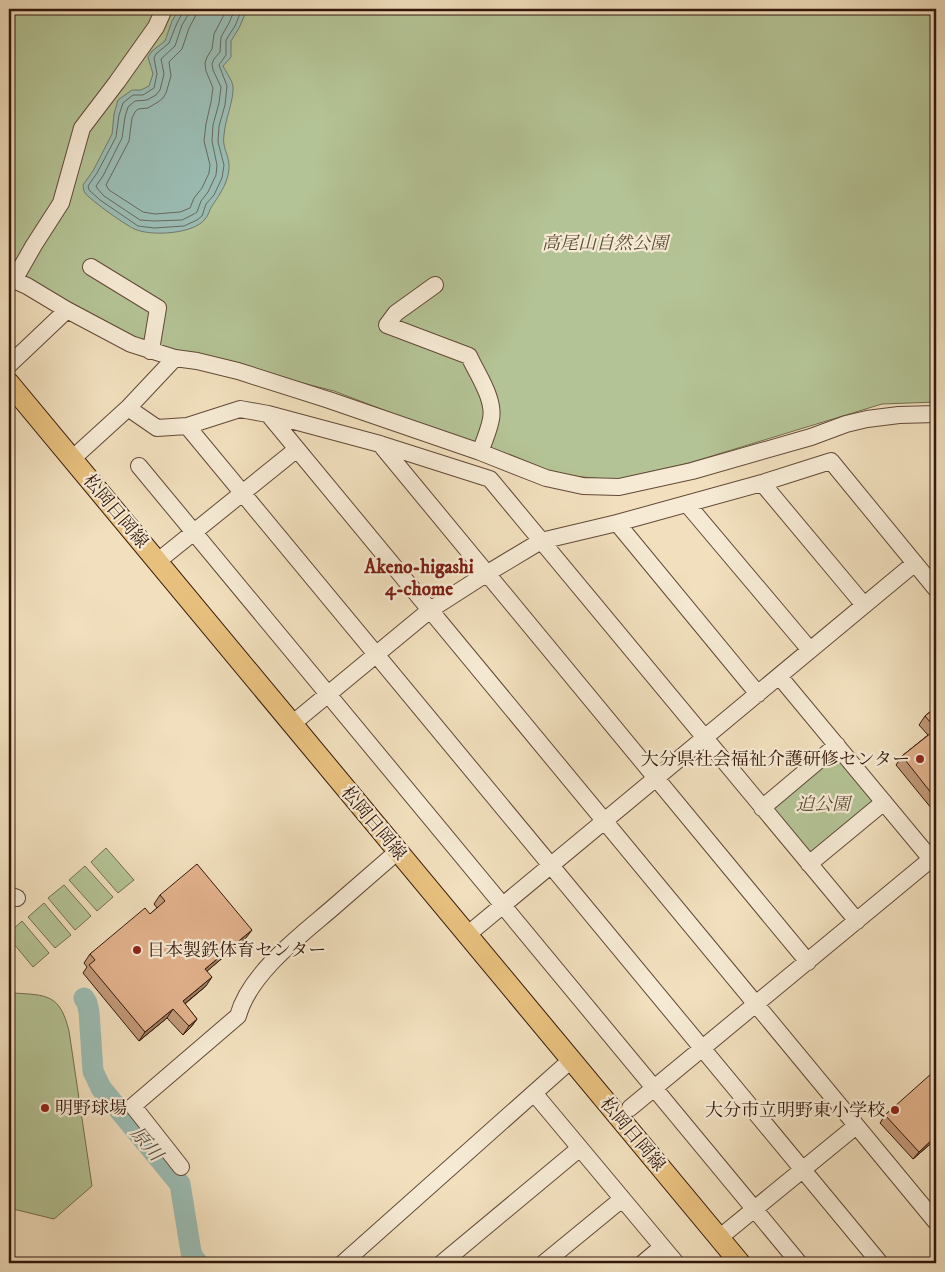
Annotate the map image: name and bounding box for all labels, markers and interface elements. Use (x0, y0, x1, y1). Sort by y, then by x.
park label: 高尾山自然公園 (542, 233, 671, 255)
street label: 松岡日岡線 (78, 470, 153, 553)
district label: Akeno-higashi 4-chome (363, 556, 474, 601)
place label: 大分県社会福祉介護研修センター (641, 749, 910, 771)
marker: 大分県社会福祉介護研修センター (914, 753, 926, 765)
street label: 松岡日岡線 (336, 782, 411, 865)
park label: 迫公園 (796, 794, 853, 816)
place label: 日本製鉄体育センター (147, 940, 326, 962)
marker: 日本製鉄体育センター (131, 944, 143, 956)
street label: 松岡日岡線 (595, 1093, 670, 1176)
place label: 明野球場 (55, 1098, 127, 1120)
place label: 大分市立明野東小学校 (705, 1100, 885, 1122)
marker: 明野球場 (39, 1102, 51, 1114)
marker: 大分市立明野東小学校 (889, 1104, 901, 1116)
water label: 原川 (125, 1122, 168, 1167)

